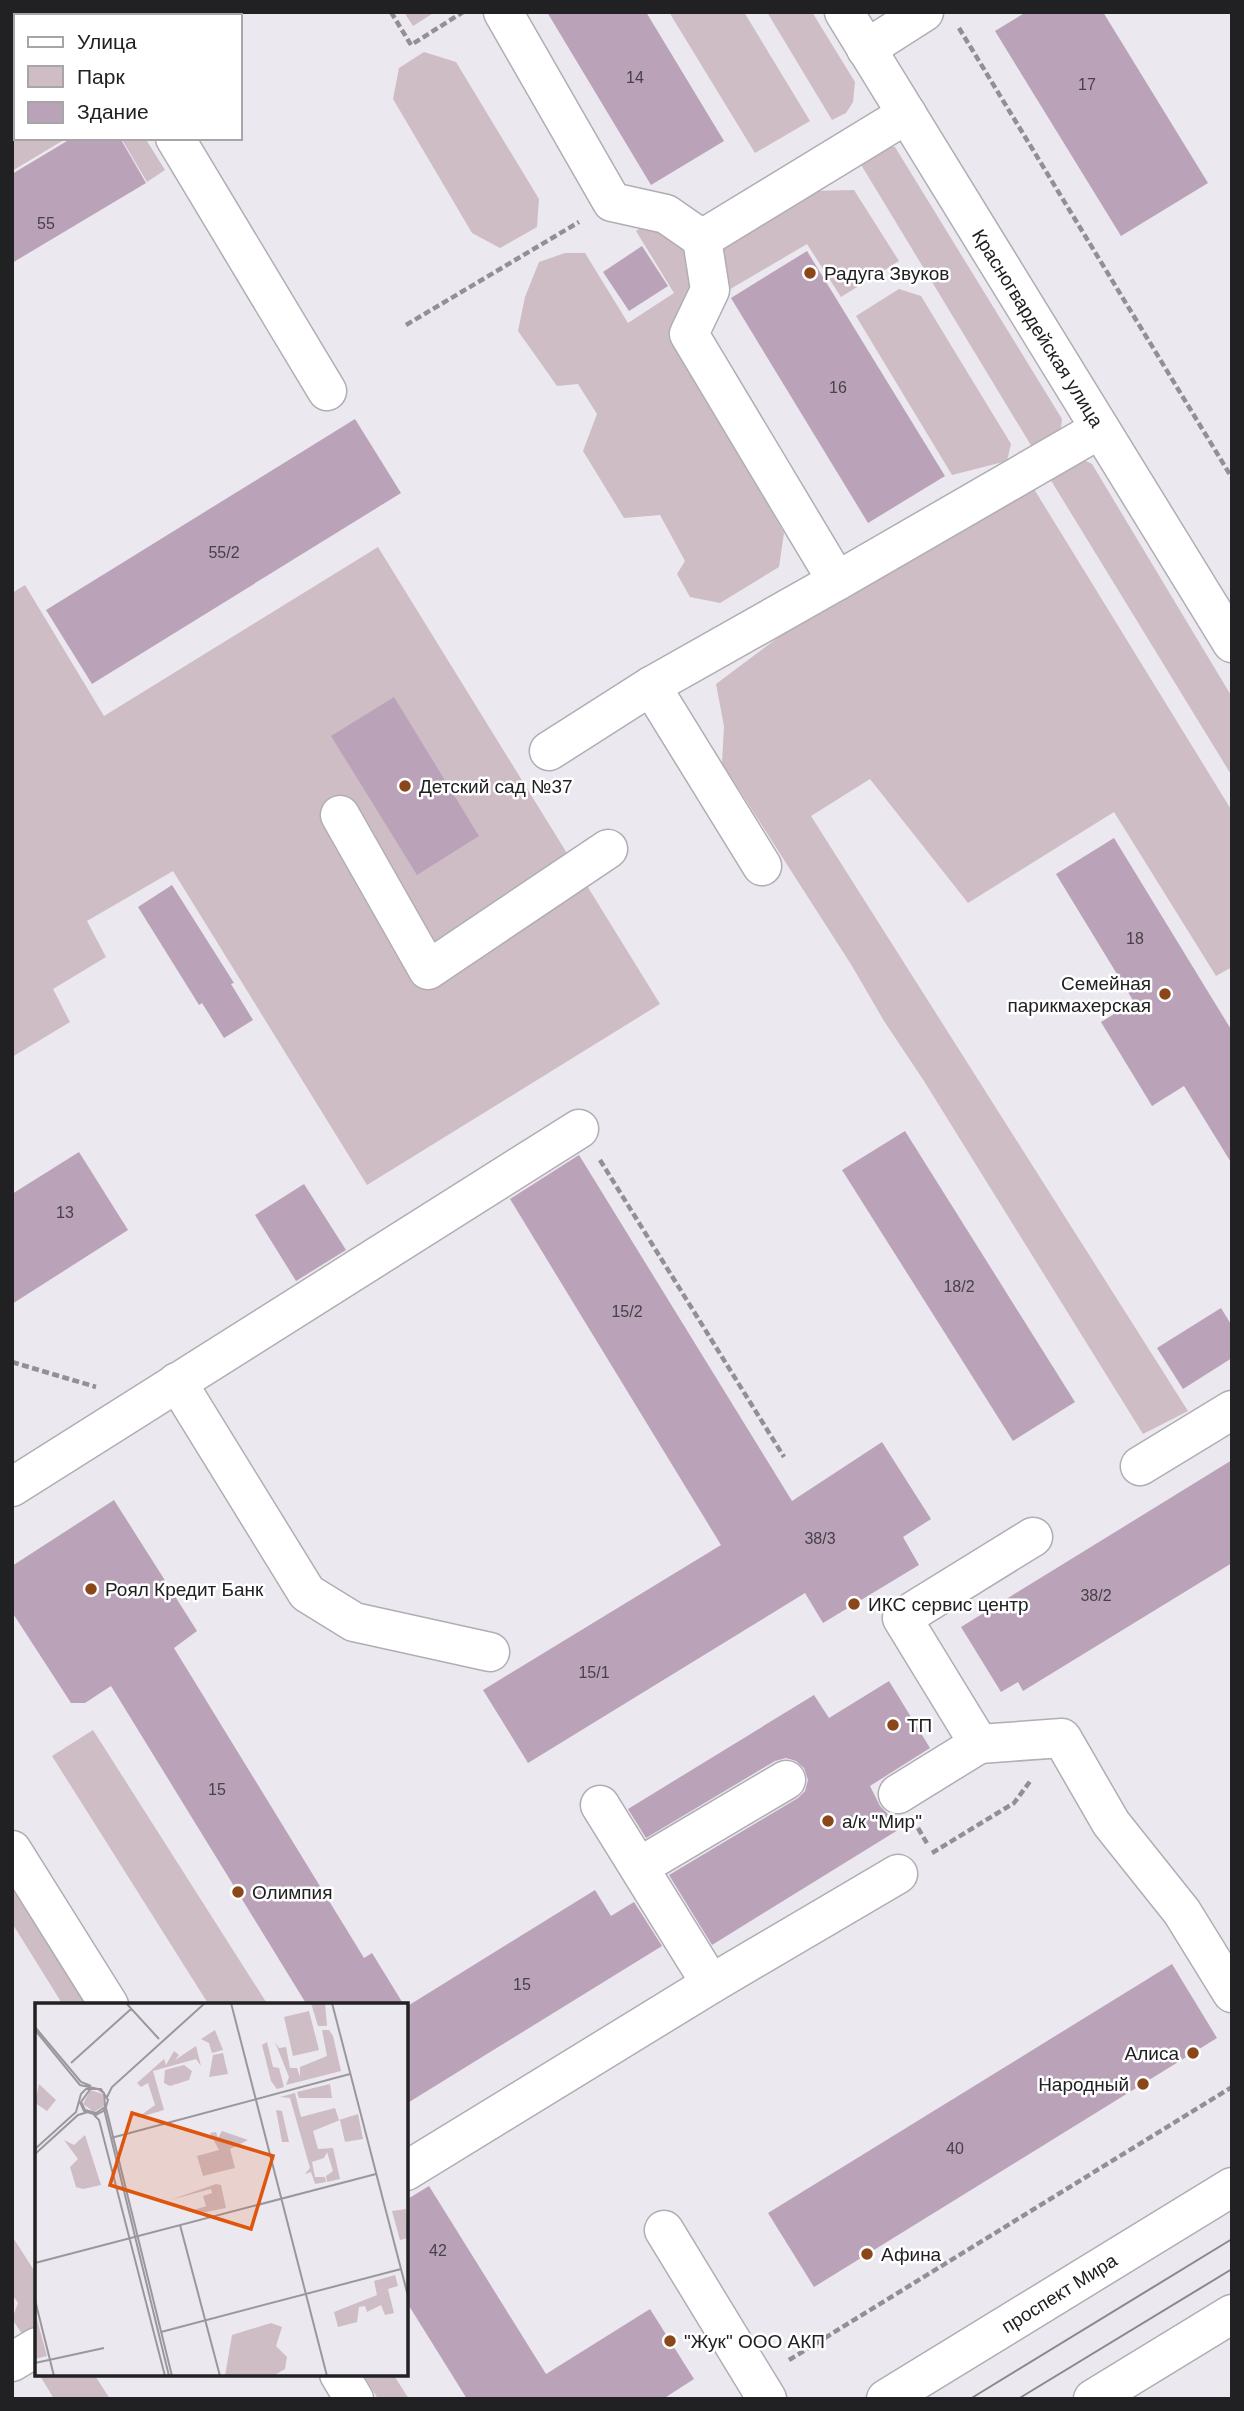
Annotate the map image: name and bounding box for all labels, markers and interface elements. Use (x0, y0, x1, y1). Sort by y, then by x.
legend (14, 14, 242, 140)
text: Улица (77, 30, 137, 53)
text: Парк (77, 65, 125, 88)
house number: 14 (626, 69, 644, 86)
house number: 17 (1078, 76, 1096, 93)
text: Здание (77, 100, 149, 123)
house number: 55 (37, 215, 55, 232)
street label: Красногвардейская улица (968, 226, 1107, 431)
place label: Радуга Звуков (824, 263, 949, 284)
marker: Радуга Звуков (802, 265, 818, 281)
house number: 16 (829, 379, 847, 396)
house number: 55/2 (208, 544, 240, 561)
place label: Детский сад №37 (419, 776, 573, 797)
marker: Детский сад №37 (397, 778, 413, 794)
house number: 18 (1126, 930, 1144, 947)
place label: Семейная парикмахерская (1008, 973, 1151, 1016)
marker: Семейная парикмахерская (1157, 986, 1173, 1002)
house number: 13 (56, 1204, 74, 1221)
house number: 18/2 (943, 1278, 975, 1295)
house number: 15/2 (611, 1303, 643, 1320)
house number: 38/3 (804, 1530, 836, 1547)
place label: Роял Кредит Банк (105, 1579, 264, 1600)
marker: Роял Кредит Банк (83, 1581, 99, 1597)
house number: 38/2 (1080, 1587, 1112, 1604)
place label: ИКС сервис центр (868, 1594, 1029, 1615)
marker: ИКС сервис центр (846, 1596, 862, 1612)
house number: 15/1 (578, 1664, 610, 1681)
place label: ТП (907, 1715, 932, 1736)
marker: ТП (885, 1717, 901, 1733)
house number: 15 (208, 1781, 226, 1798)
place label: а/к "Мир" (842, 1811, 922, 1832)
marker: а/к "Мир" (820, 1813, 836, 1829)
place label: Олимпия (252, 1882, 333, 1903)
marker: Олимпия (230, 1884, 246, 1900)
house number: 15 (513, 1976, 531, 1993)
inset map (35, 2003, 408, 2376)
place label: Алиса (1125, 2043, 1179, 2064)
marker: Алиса (1185, 2045, 1201, 2061)
place label: Народный (1038, 2074, 1129, 2095)
marker: Народный (1135, 2076, 1151, 2092)
house number: 40 (946, 2140, 964, 2157)
house number: 42 (429, 2242, 447, 2259)
place label: Афина (881, 2244, 942, 2265)
marker: Афина (859, 2246, 875, 2262)
street label: проспект Мира (998, 2249, 1121, 2337)
place label: "Жук" ООО АКП (684, 2331, 825, 2352)
marker: "Жук" ООО АКП (662, 2333, 678, 2349)

